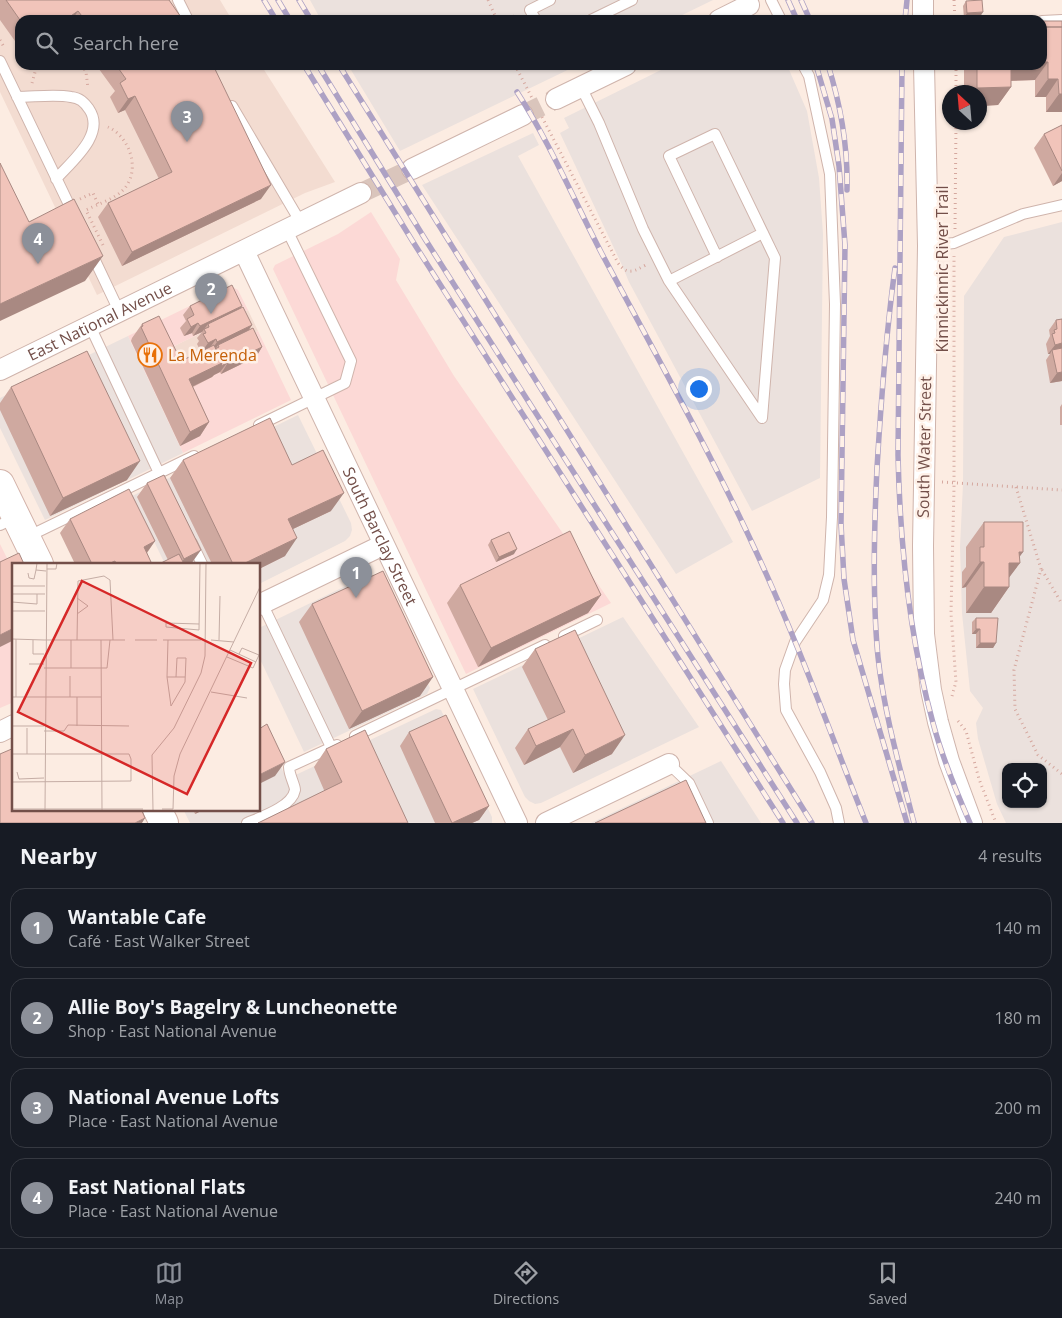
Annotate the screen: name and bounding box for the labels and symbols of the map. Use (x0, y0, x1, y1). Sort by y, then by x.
north arrow (942, 85, 987, 130)
pin: 3 (171, 101, 203, 142)
street label: Kinnickinnic River Trail (931, 186, 953, 353)
pin: 4 (22, 223, 54, 264)
pin: 2 (195, 273, 227, 314)
street label: East National Avenue (24, 276, 176, 366)
restaurant icon: La Merenda (137, 342, 163, 368)
place label: La Merenda (168, 344, 257, 366)
your location (686, 376, 712, 402)
street label: South Water Street (912, 376, 936, 518)
street label: South Barclay Street (338, 463, 423, 609)
pin: 1 (340, 557, 372, 598)
inset map (12, 563, 260, 811)

